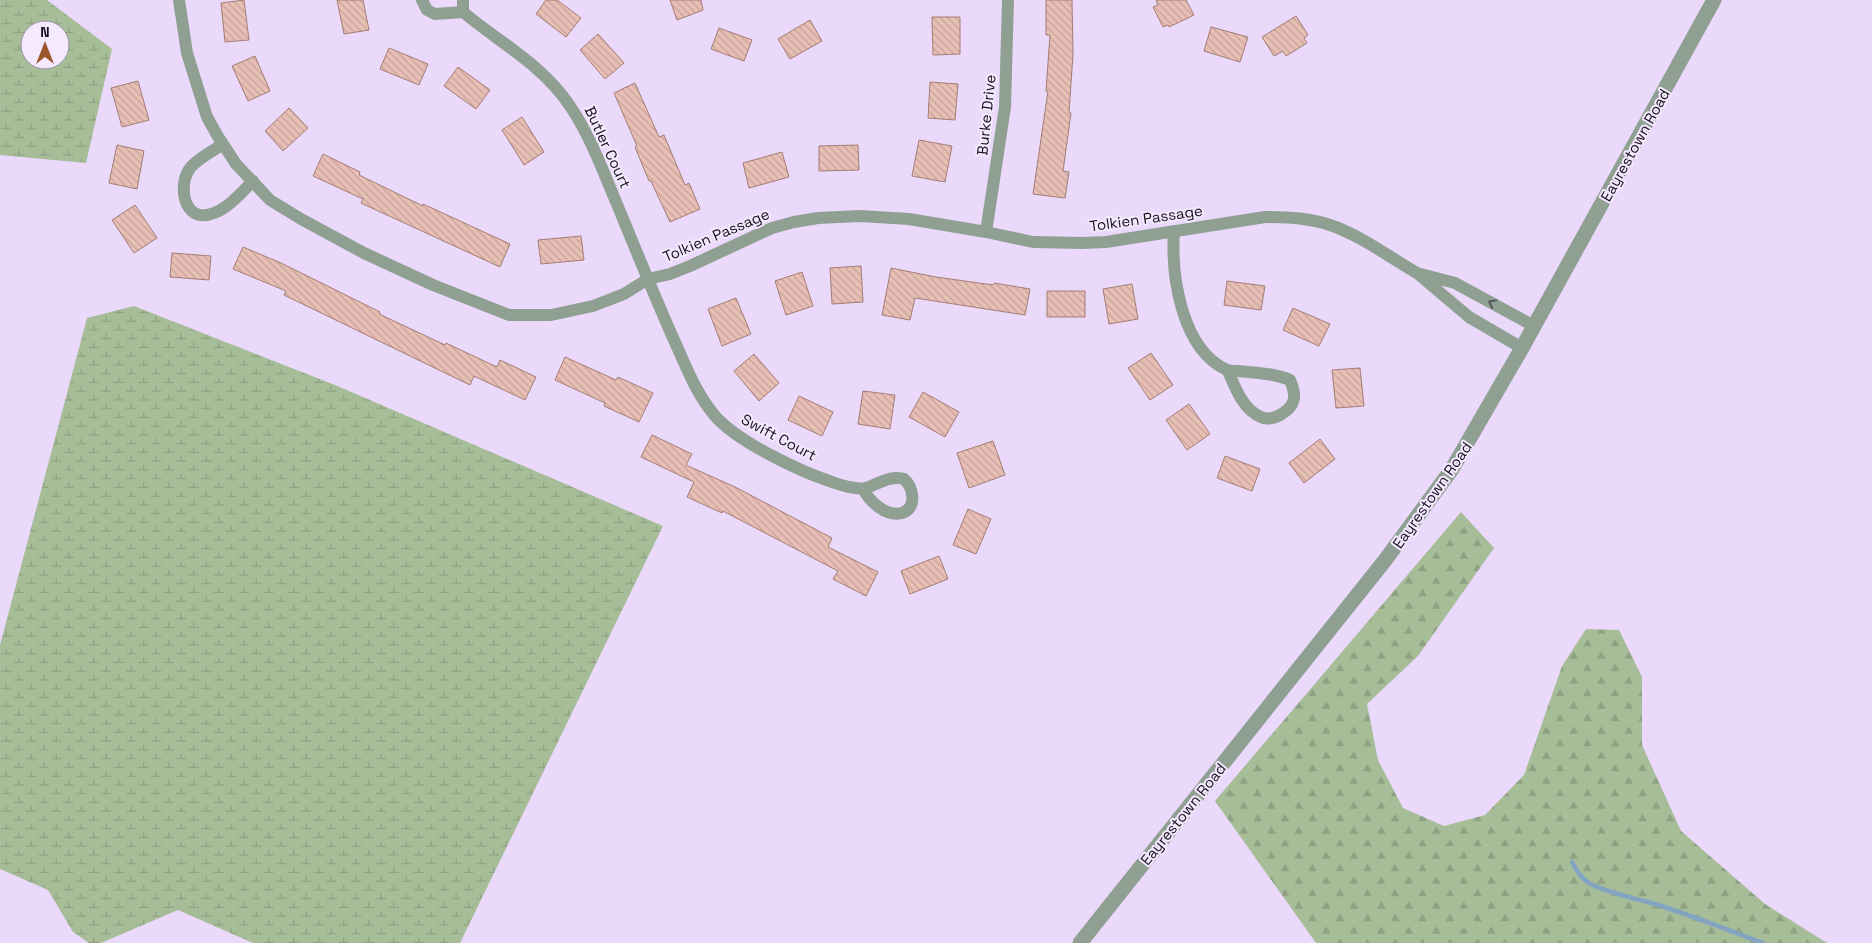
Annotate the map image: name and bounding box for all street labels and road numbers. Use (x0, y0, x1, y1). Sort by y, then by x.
street label: Burke Drive (972, 74, 1000, 156)
street label: Eayrestown Road (1596, 85, 1674, 205)
street label: Butler Court (581, 103, 635, 191)
street label: Tolkien Passage (1088, 201, 1204, 235)
street label: Tolkien Passage (660, 204, 772, 266)
street label: Swift Court (738, 409, 820, 465)
street label: Eayrestown Road (1388, 438, 1476, 552)
street label: Eayrestown Road (1136, 759, 1230, 869)

